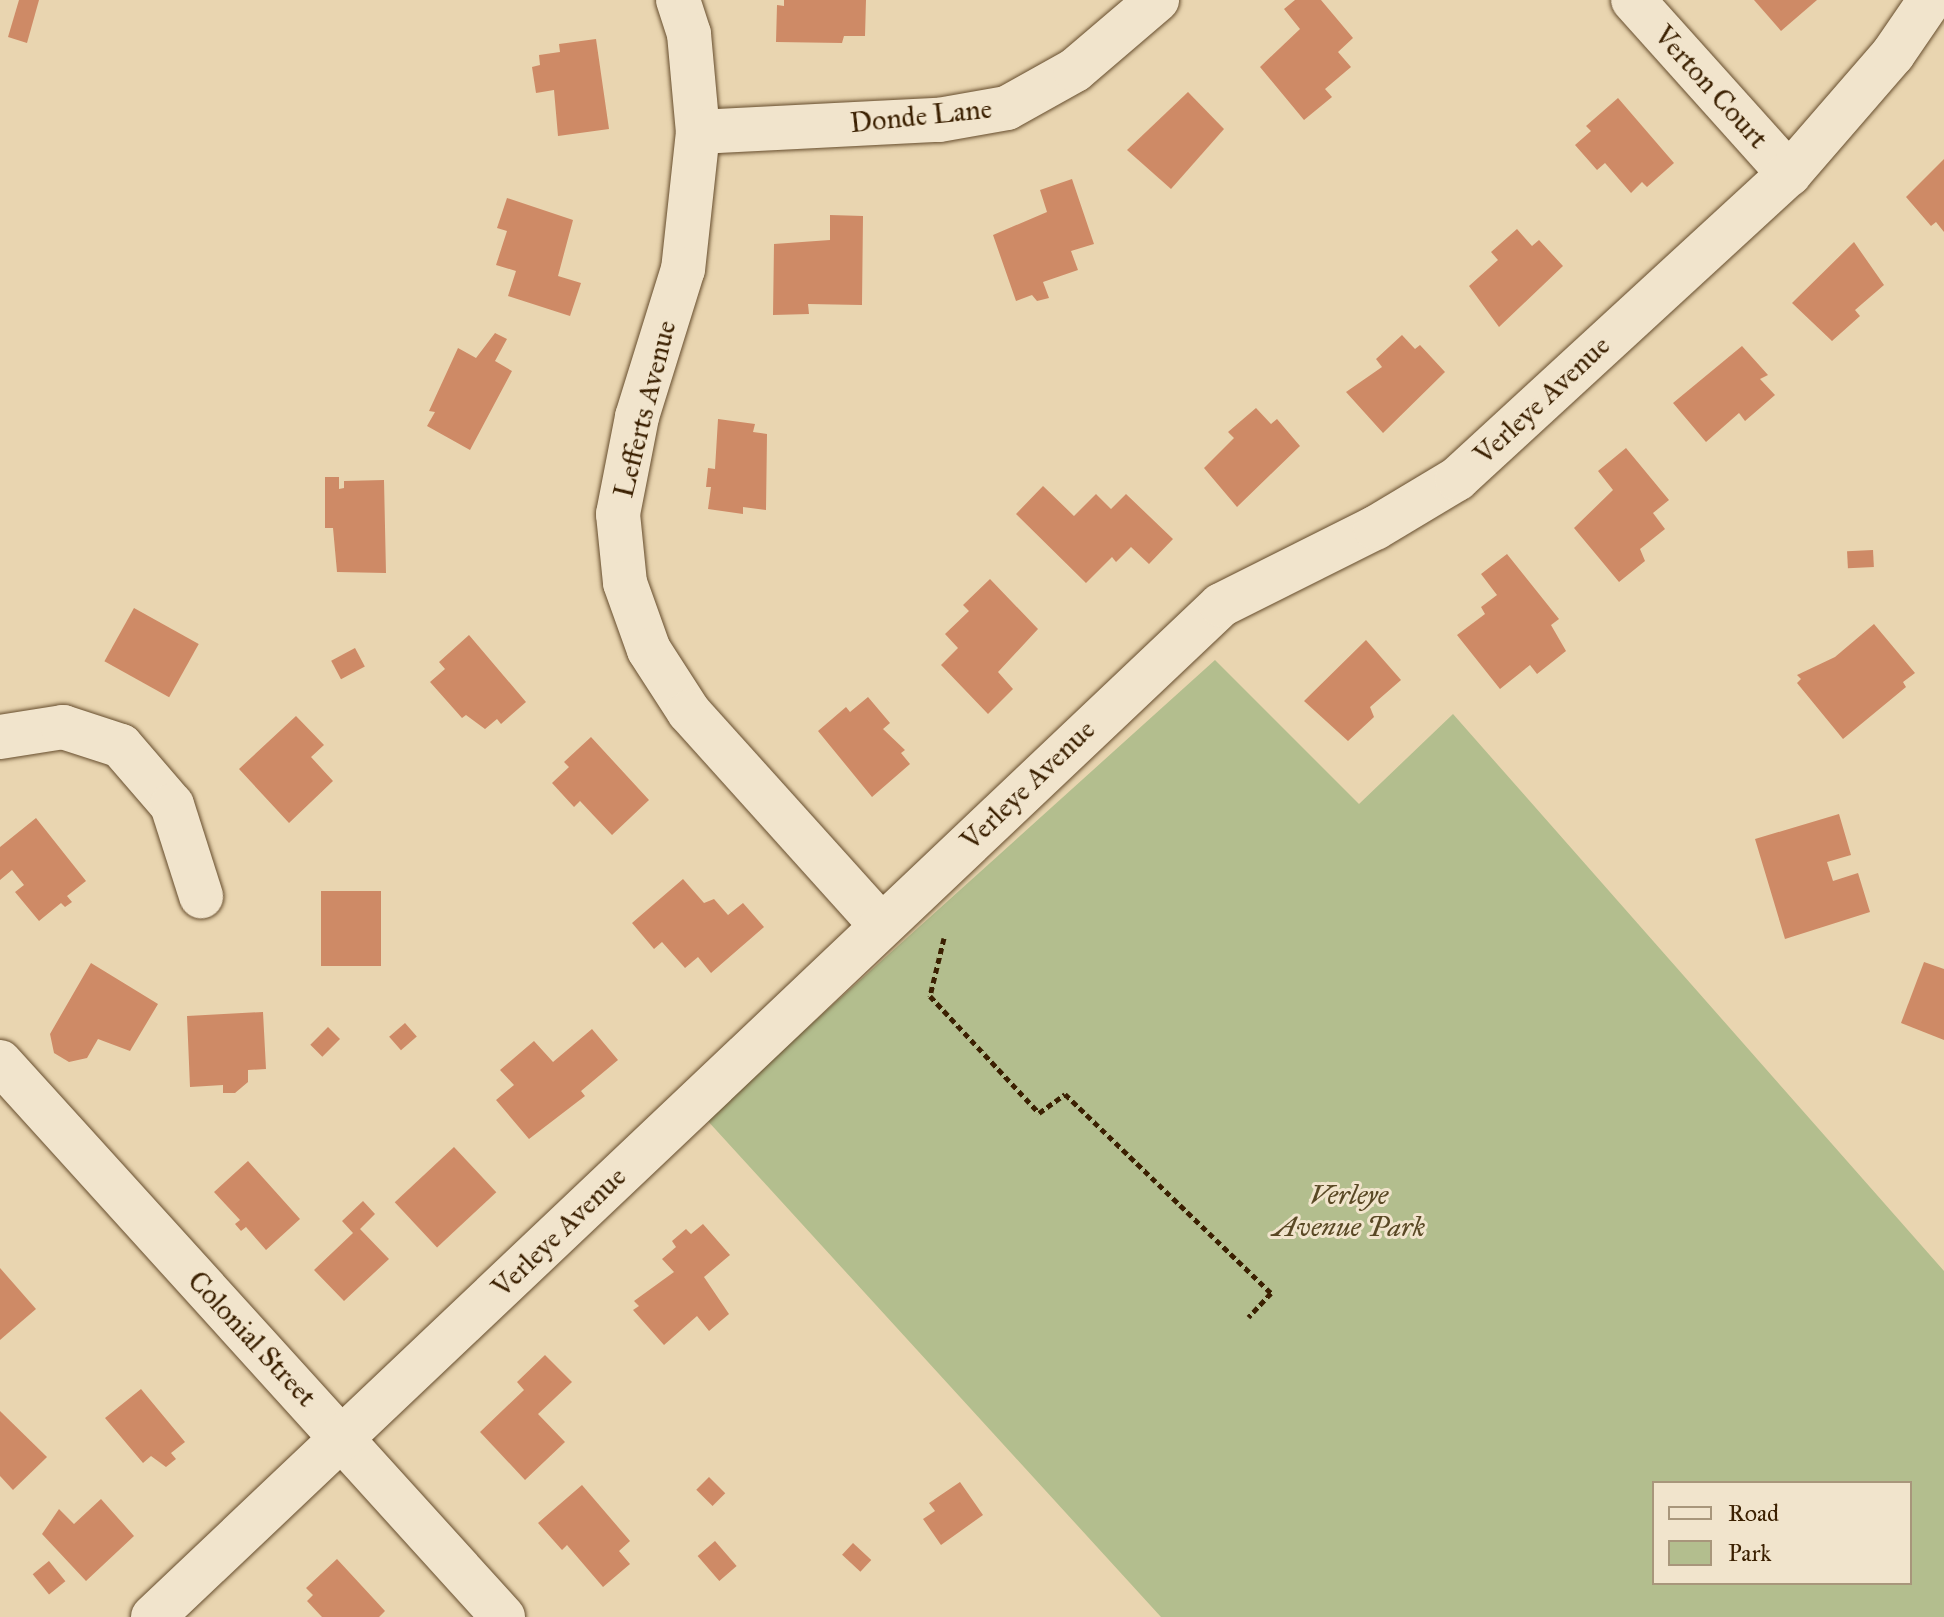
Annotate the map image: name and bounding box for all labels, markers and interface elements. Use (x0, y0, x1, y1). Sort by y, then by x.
street label: Verton Court (1647, 19, 1775, 155)
street label: Donde Lane (848, 92, 994, 140)
street label: Lefferts Avenue (607, 317, 683, 501)
street label: Verleye Avenue (1467, 329, 1617, 471)
street label: Verleye Avenue (954, 713, 1102, 857)
street label: Verleye Avenue (485, 1160, 633, 1304)
park label: Verleye Avenue Park (1273, 1178, 1425, 1244)
street label: Colonial Street (181, 1264, 323, 1414)
legend (1652, 1481, 1912, 1585)
text: Road (1728, 1498, 1779, 1528)
text: Park (1728, 1538, 1771, 1568)

